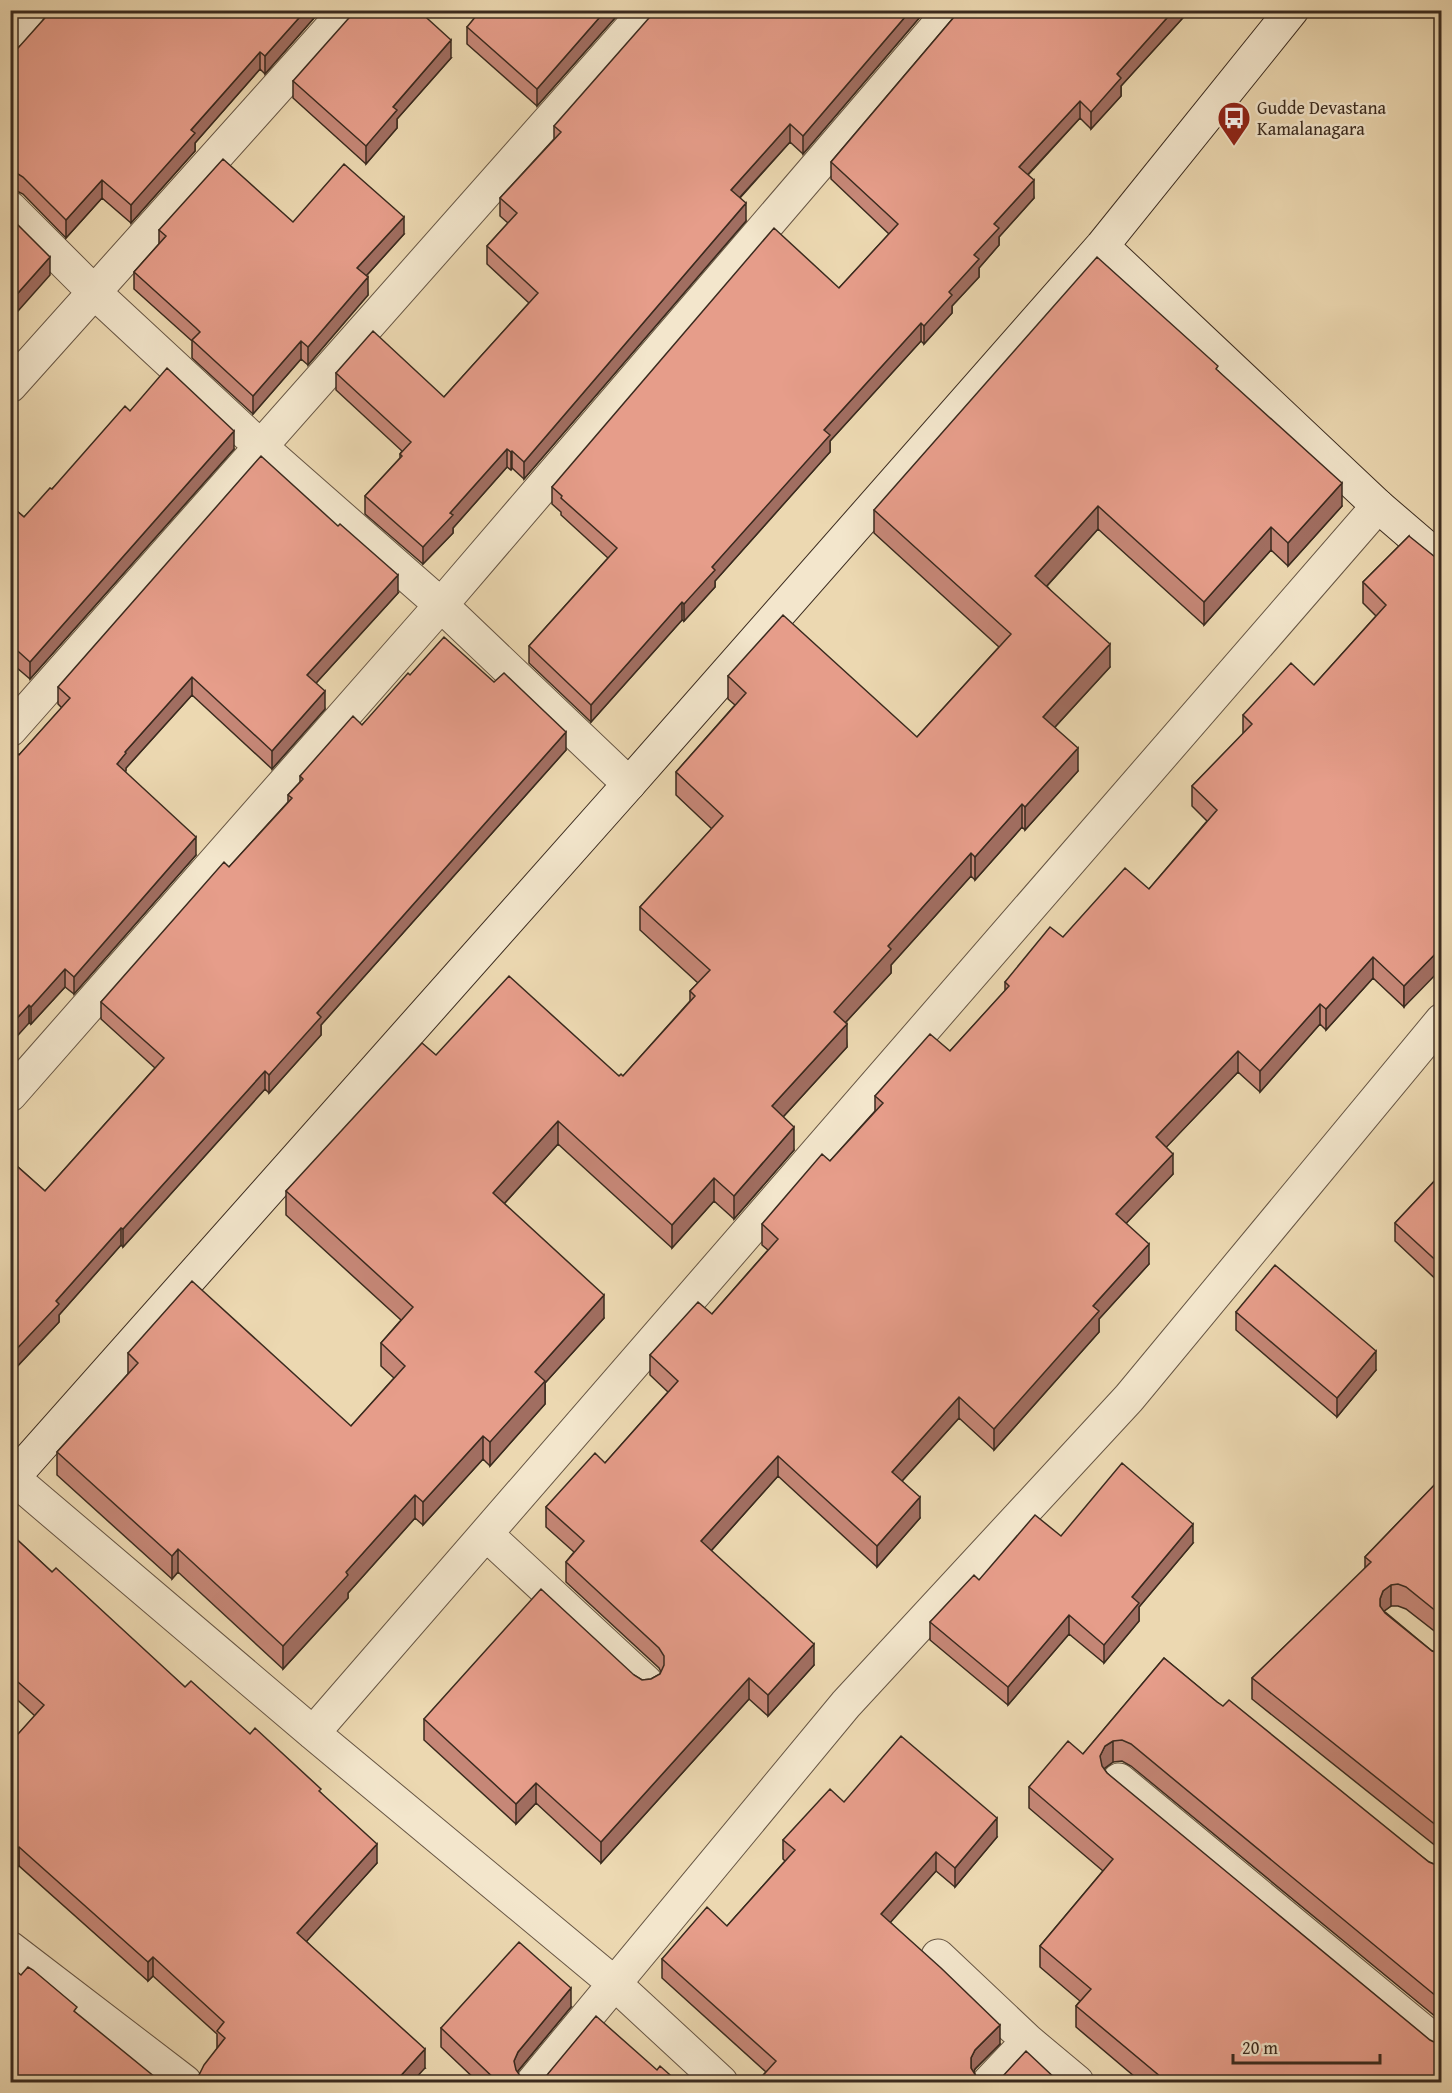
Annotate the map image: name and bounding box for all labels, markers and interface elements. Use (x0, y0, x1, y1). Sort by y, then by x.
place label: Gudde Devastana Kamalanagara (1257, 94, 1387, 142)
bus stop icon: Gudde Devastana Kamalanagara (1216, 100, 1252, 147)
scale bar (1233, 2027, 1380, 2065)
text: 20 m (1242, 2034, 1278, 2061)

